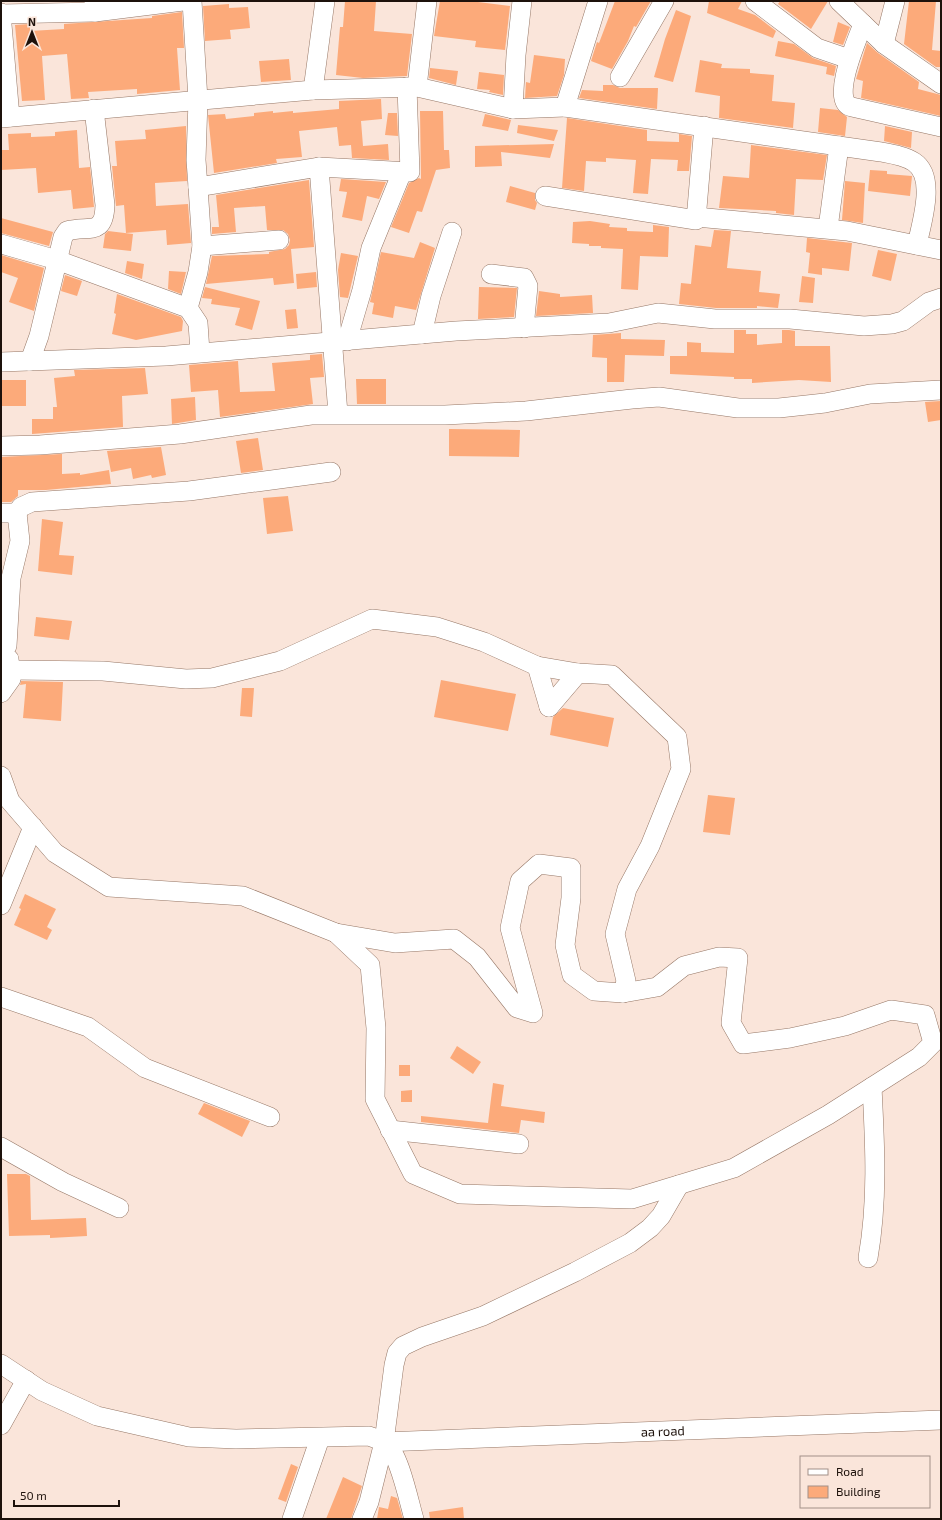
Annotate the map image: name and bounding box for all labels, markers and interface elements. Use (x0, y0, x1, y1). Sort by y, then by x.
north arrow (12, 12, 52, 52)
text: N (28, 15, 36, 28)
street label: aa road (640, 1422, 685, 1440)
legend (800, 1456, 930, 1508)
text: Road (836, 1464, 864, 1478)
scale bar (14, 1482, 119, 1508)
text: Building (836, 1484, 881, 1498)
text: 50 m (20, 1488, 47, 1502)

